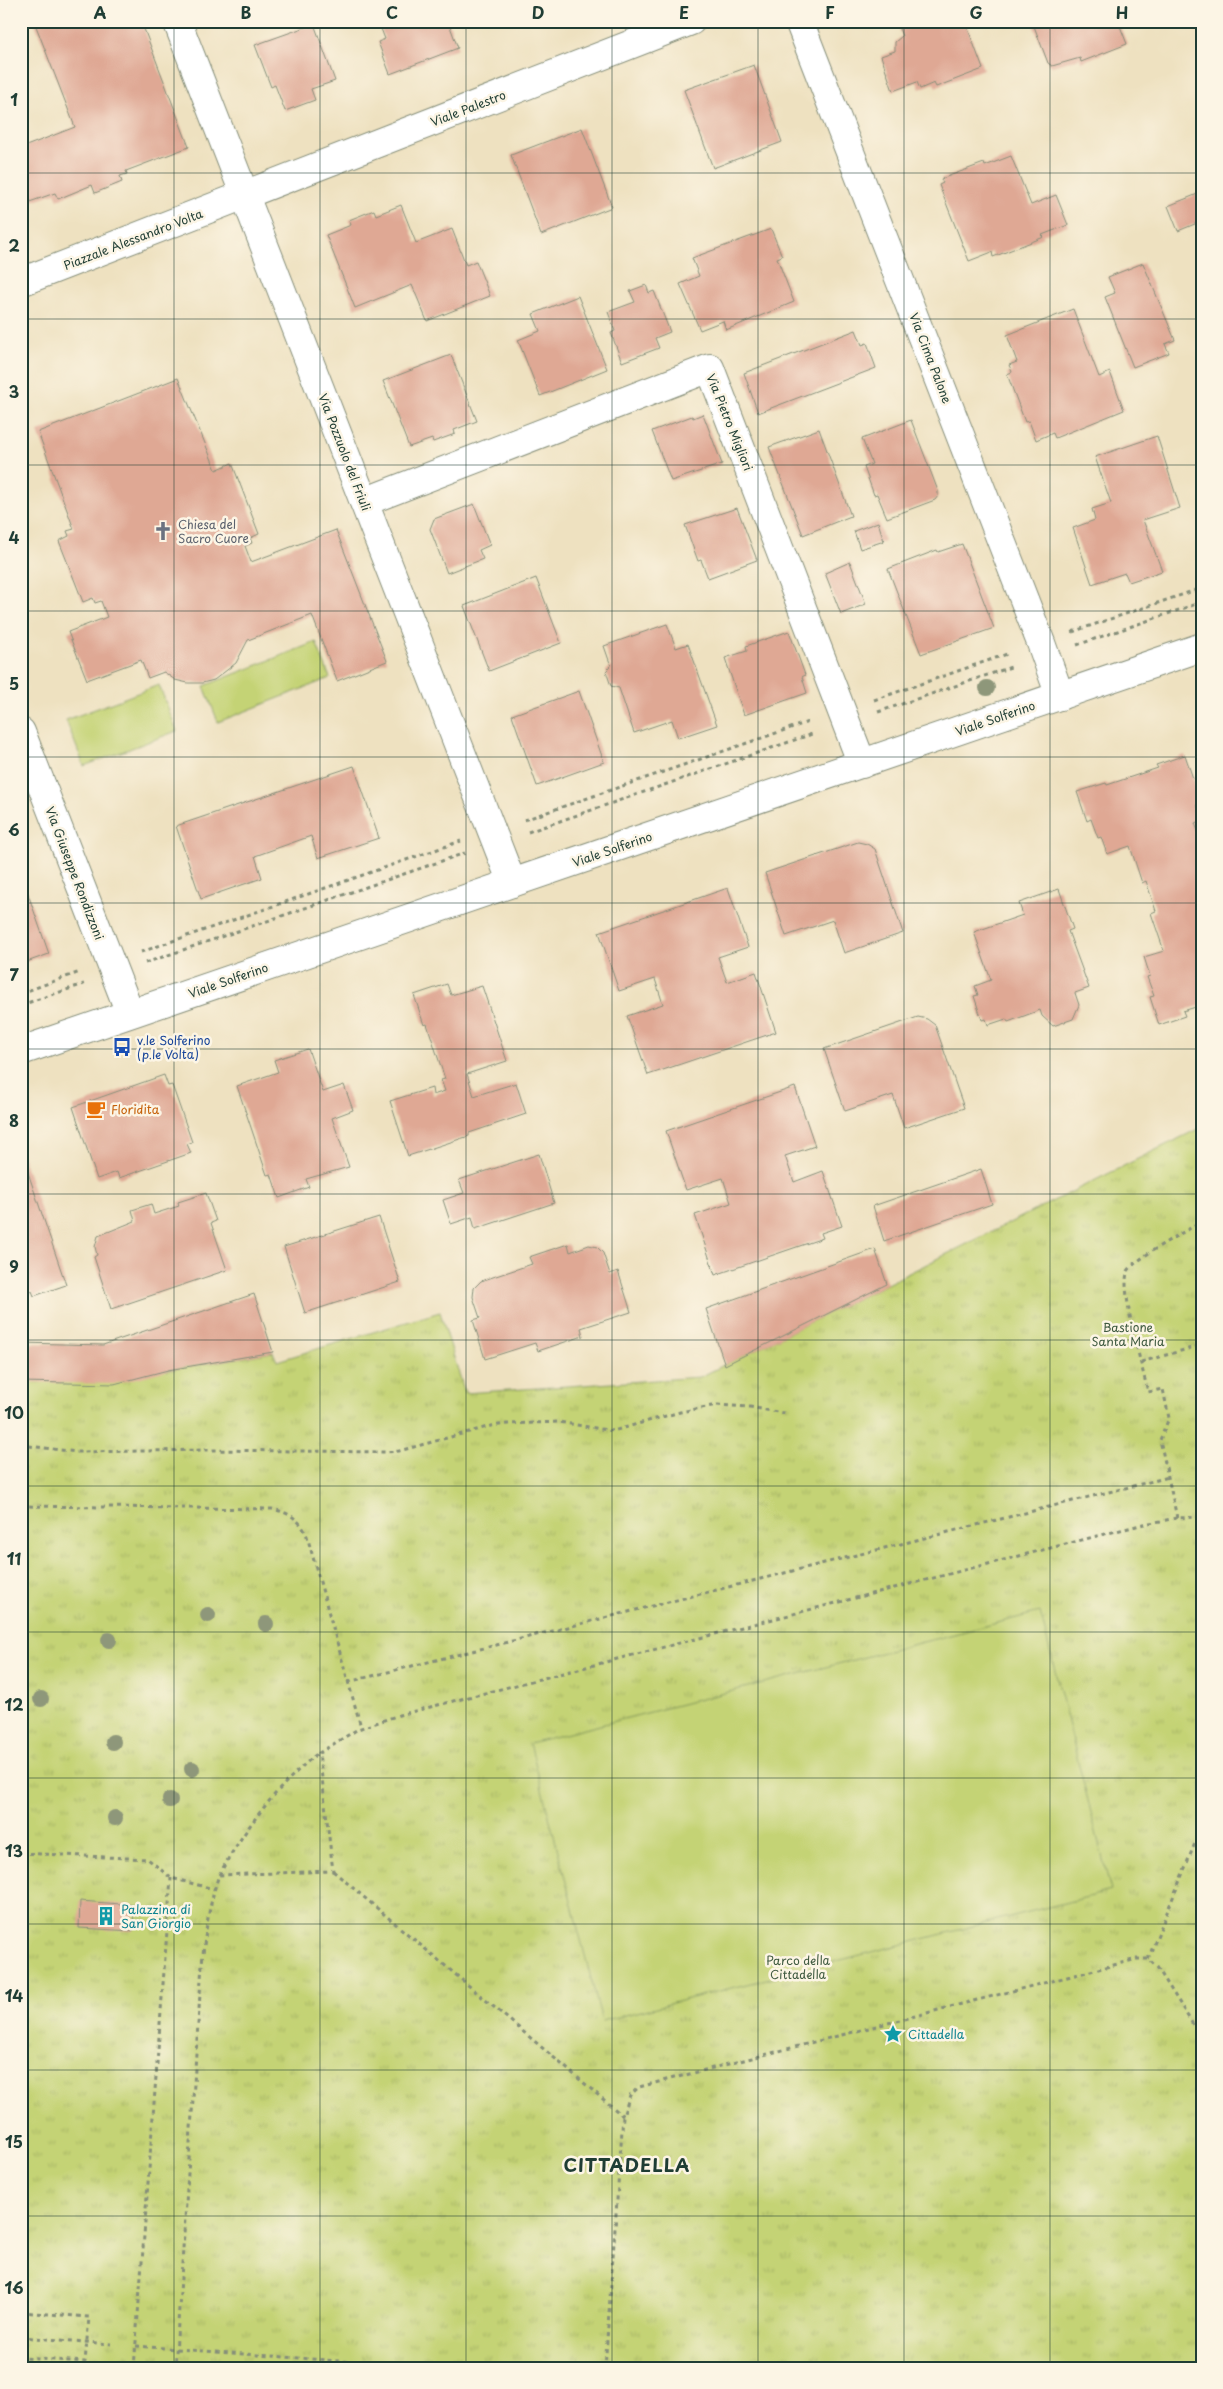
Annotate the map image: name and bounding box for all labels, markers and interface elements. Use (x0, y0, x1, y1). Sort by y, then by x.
text: A (94, 0, 107, 24)
text: B (241, 0, 252, 24)
text: C (386, 0, 398, 24)
text: D (532, 0, 544, 24)
text: E (679, 0, 689, 24)
text: F (825, 0, 835, 24)
text: G (969, 0, 983, 24)
text: H (1116, 0, 1128, 24)
street label: Viale Palestro (428, 85, 509, 131)
text: 1 (10, 87, 18, 111)
street label: Piazzale Alessandro Volta (61, 204, 206, 274)
text: 2 (8, 233, 20, 257)
street label: Via Cima Palone (905, 310, 957, 406)
street label: Via Pietro Migliori (702, 371, 758, 473)
text: 3 (9, 379, 19, 403)
street label: Via Pozzuolo del Friuli (314, 391, 376, 513)
place label: Chiesa del Sacro Cuore (178, 515, 249, 547)
church icon: Chiesa del Sacro Cuore (152, 520, 174, 542)
text: 4 (9, 525, 20, 549)
text: 5 (9, 671, 19, 695)
street label: Viale Solferino (953, 696, 1038, 740)
street label: Via Giuseppe Rondizzoni (41, 804, 109, 942)
text: 6 (8, 817, 20, 841)
street label: Viale Solferino (570, 827, 655, 871)
street label: Viale Solferino (186, 958, 271, 1002)
text: 7 (9, 962, 19, 986)
place label: v.le Solferino (p.le Volta) (137, 1031, 211, 1063)
bus stop icon: v.le Solferino (p.le Volta) (111, 1036, 133, 1058)
cafe icon: Floridita (85, 1098, 107, 1120)
place label: Floridita (111, 1100, 160, 1118)
text: 8 (9, 1108, 19, 1132)
text: 9 (9, 1254, 19, 1278)
park label: Bastione Santa Maria (1091, 1318, 1165, 1350)
text: 10 (4, 1400, 24, 1424)
text: 11 (7, 1546, 21, 1570)
text: 12 (5, 1692, 23, 1716)
text: 13 (5, 1838, 23, 1862)
place label: Palazzina di San Giorgio (121, 1900, 191, 1932)
building icon: Palazzina di San Giorgio (95, 1905, 117, 1927)
park label: Parco della Cittadella (766, 1951, 830, 1983)
text: 14 (5, 1983, 23, 2007)
place icon: Cittadella (882, 2023, 904, 2045)
place label: Cittadella (908, 2025, 965, 2043)
text: 15 (5, 2129, 23, 2153)
district label: CITTADELLA (564, 2151, 690, 2178)
text: 16 (5, 2275, 23, 2299)

